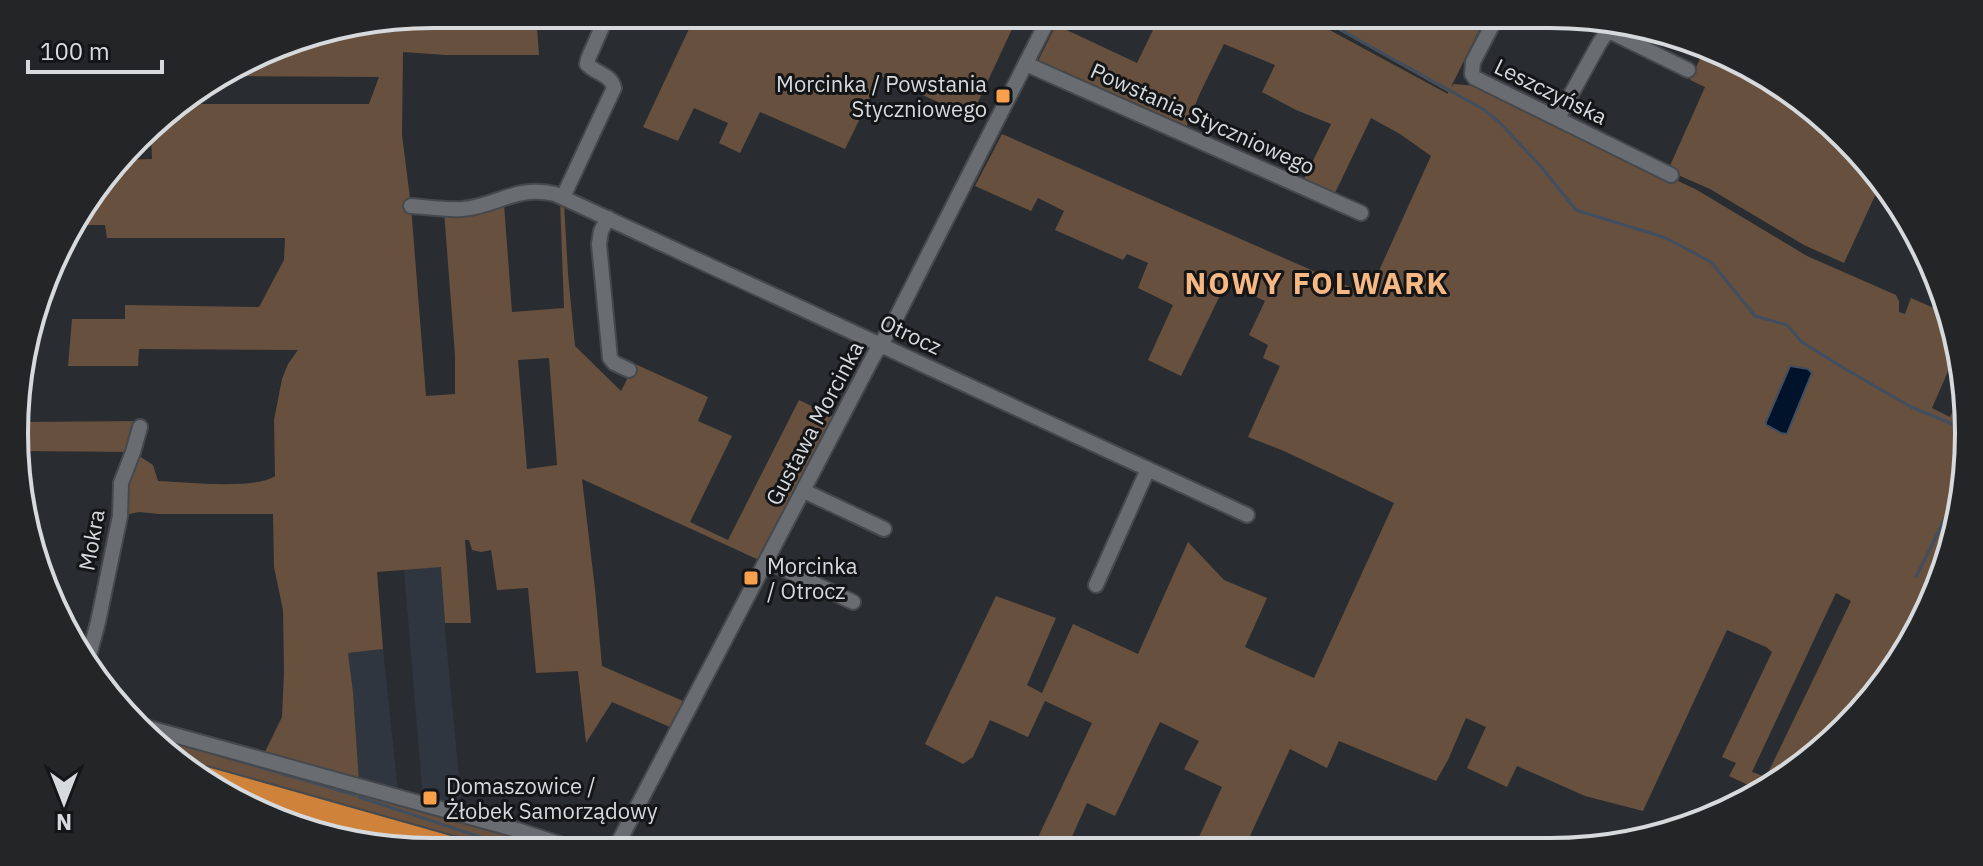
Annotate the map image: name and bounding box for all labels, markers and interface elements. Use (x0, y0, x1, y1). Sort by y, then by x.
scale bar (28, 24, 162, 74)
text: 100 m (40, 35, 110, 67)
street label: Leszczyńska (1490, 51, 1612, 131)
street label: Powstania Styczniowego (1086, 55, 1320, 181)
place label: Morcinka / Powstania Styczniowego (776, 69, 987, 123)
marker: Morcinka / Powstania Styczniowego (994, 87, 1012, 105)
district label: NOWY FOLWARK (1185, 263, 1449, 302)
street label: Otrocz (875, 307, 947, 361)
street label: Gustawa Morcinka (759, 336, 870, 510)
street label: Mokra (71, 507, 111, 573)
place label: Morcinka / Otrocz (767, 551, 858, 605)
marker: Morcinka / Otrocz (742, 569, 760, 587)
north arrow (24, 762, 104, 842)
place label: Domaszowice / Żłobek Samorządowy (446, 771, 658, 825)
marker: Domaszowice / Żłobek Samorządowy (421, 789, 439, 807)
text: N (56, 808, 72, 837)

